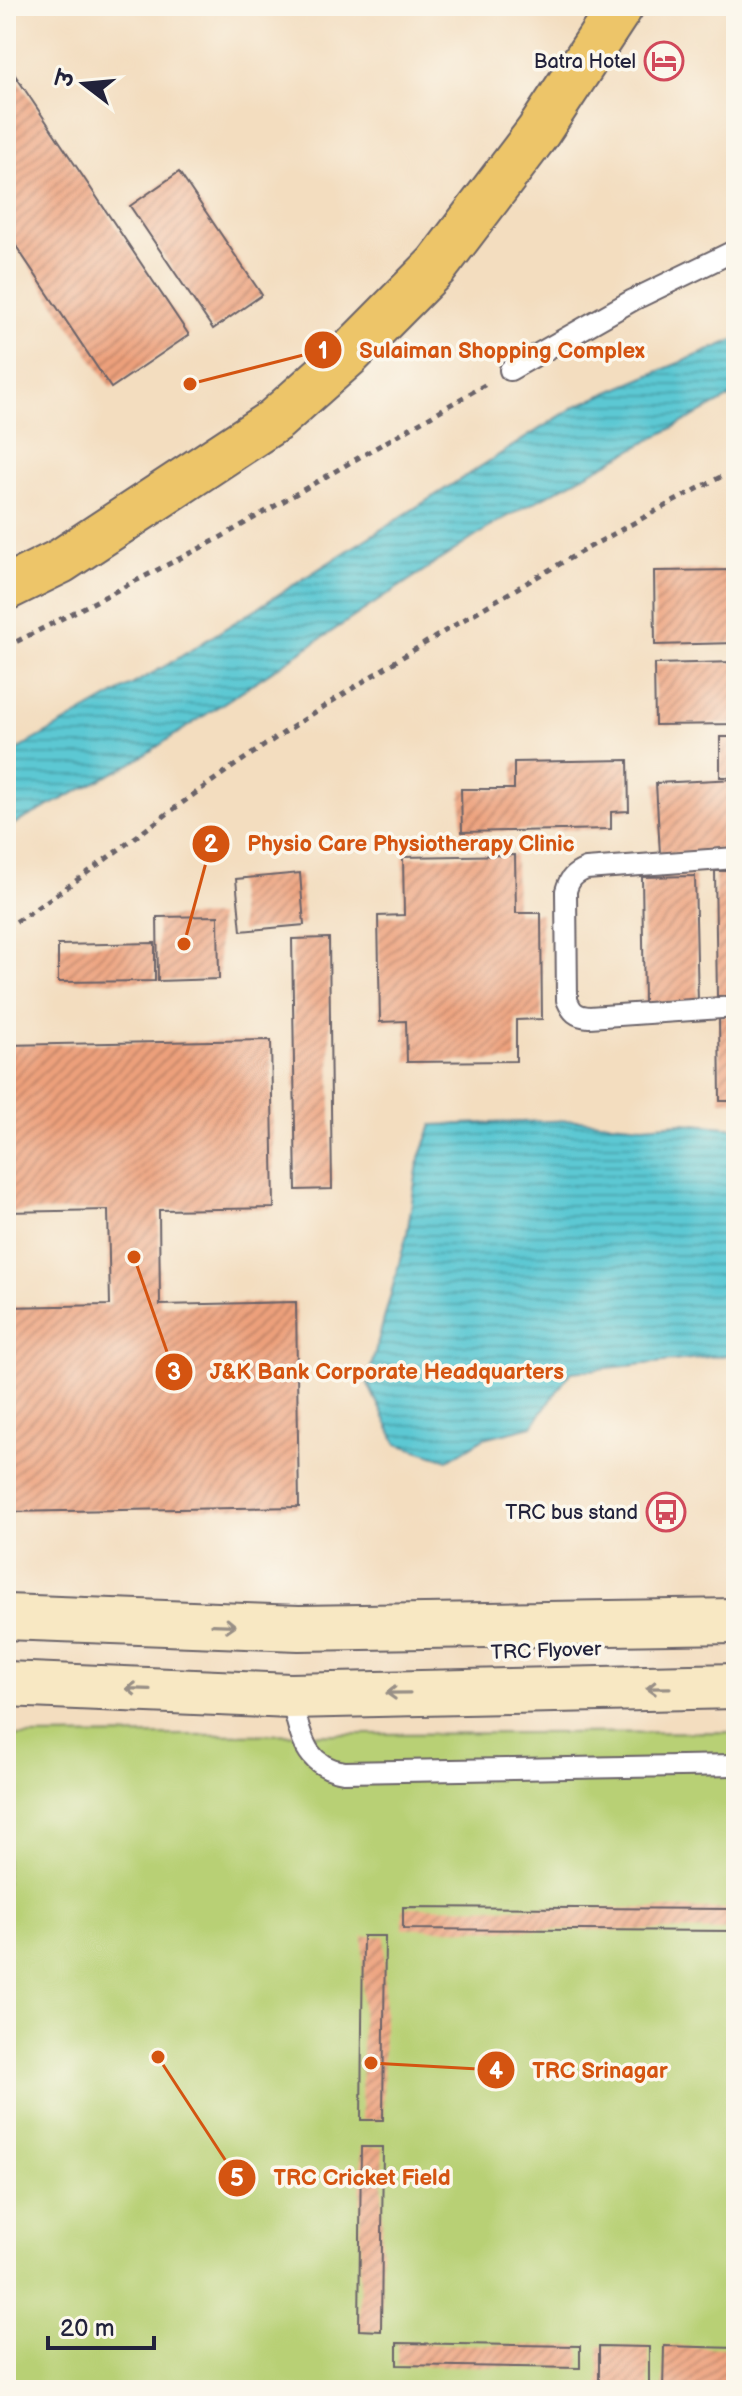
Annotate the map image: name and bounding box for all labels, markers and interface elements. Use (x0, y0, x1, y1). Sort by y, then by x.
hotel icon: Batra Hotel (643, 40, 685, 82)
north arrow (44, 44, 124, 124)
place label: Batra Hotel (534, 50, 636, 74)
text: उ (51, 66, 82, 92)
callout: Sulaiman Shopping Complex (303, 327, 660, 373)
text: 1 (318, 337, 328, 366)
text: Sulaiman Shopping Complex (359, 338, 645, 365)
callout: Physio Care Physiotherapy Clinic (191, 821, 591, 867)
text: 2 (204, 830, 219, 859)
text: Physio Care Physiotherapy Clinic (247, 831, 575, 858)
callout: J&K Bank Corporate Headquarters (154, 1349, 580, 1395)
text: 3 (167, 1358, 181, 1387)
text: J&K Bank Corporate Headquarters (210, 1359, 564, 1386)
bus stop icon: TRC bus stand (645, 1491, 687, 1533)
place label: TRC bus stand (505, 1501, 638, 1525)
one-way arrow (210, 1618, 237, 1633)
street label: TRC Flyover (490, 1637, 602, 1665)
one-way arrow (645, 1680, 672, 1695)
one-way arrow (125, 1682, 152, 1697)
one-way arrow (385, 1685, 412, 1701)
callout: TRC Srinagar (476, 2047, 684, 2093)
text: 4 (489, 2057, 503, 2086)
text: TRC Srinagar (532, 2058, 668, 2085)
callout: TRC Cricket Field (217, 2155, 466, 2201)
text: 5 (230, 2164, 244, 2193)
text: TRC Cricket Field (274, 2165, 450, 2192)
scale bar (48, 2300, 154, 2350)
text: 20 m (60, 2314, 115, 2343)

